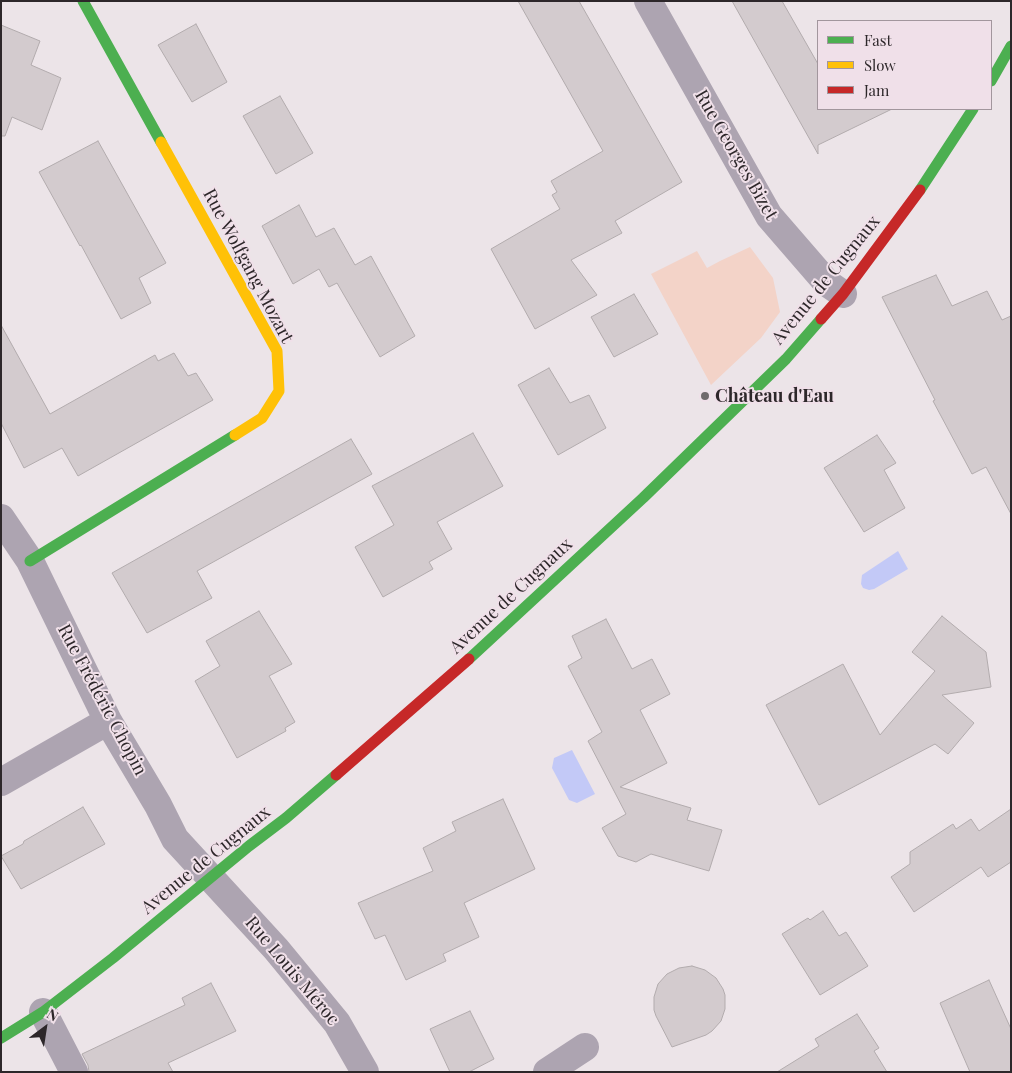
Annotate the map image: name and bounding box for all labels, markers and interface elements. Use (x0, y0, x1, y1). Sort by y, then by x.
legend (817, 20, 992, 110)
text: Fast (864, 30, 892, 50)
text: Slow (864, 55, 896, 75)
text: Jam (864, 80, 889, 100)
street label: Rue Georges Bizet (690, 86, 782, 224)
street label: Rue Wolfgang Mozart (198, 185, 298, 347)
street label: Avenue de Cugnaux (767, 211, 885, 349)
place label: Château d'Eau (715, 385, 834, 407)
marker: Château d'Eau (699, 390, 711, 402)
street label: Avenue de Cugnaux (445, 534, 577, 658)
street label: Rue Frédéric Chopin (53, 621, 151, 779)
street label: Avenue de Cugnaux (137, 801, 275, 919)
street label: Rue Louis Méroc (240, 912, 344, 1030)
north arrow (20, 1003, 70, 1053)
text: N (44, 1004, 62, 1025)

